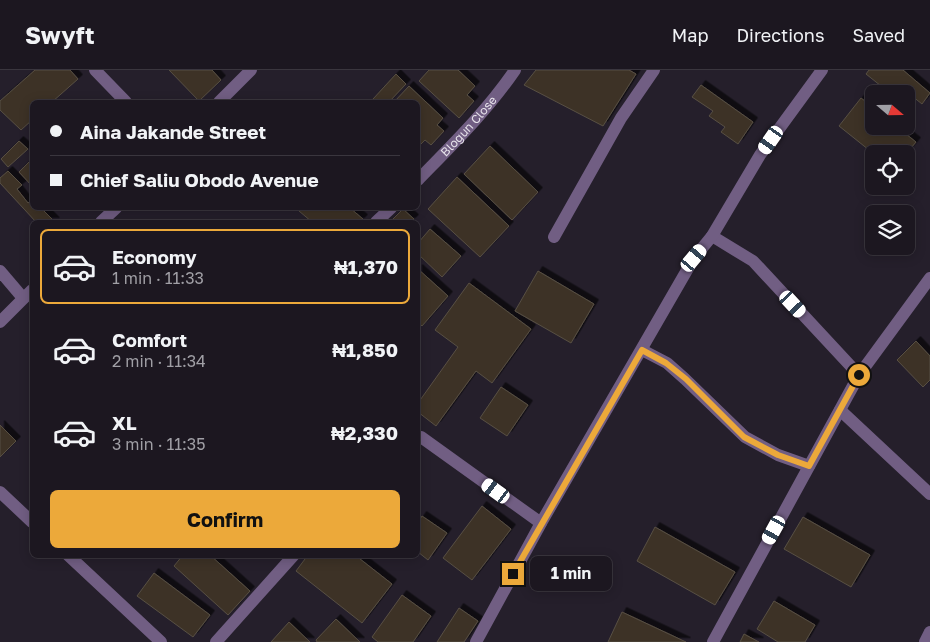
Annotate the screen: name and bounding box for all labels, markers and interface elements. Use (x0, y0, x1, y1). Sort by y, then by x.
text: Swyft (25, 20, 95, 49)
text: Map (672, 24, 708, 46)
text: Directions (736, 24, 824, 46)
text: Saved (852, 24, 905, 46)
north arrow (865, 85, 915, 135)
map controls (865, 85, 915, 255)
street label: Blogun Close (437, 93, 500, 159)
text: Aina Jakande Street (80, 120, 266, 143)
car (756, 123, 785, 157)
button: locate (865, 145, 915, 195)
text: Chief Saliu Obodo Avenue (80, 168, 319, 191)
button: layers (865, 205, 915, 255)
car (678, 242, 709, 274)
icon: car (52, 244, 97, 289)
text: Economy (112, 245, 197, 268)
text: ₦1,370 (334, 255, 398, 278)
text: 1 min · 11:33 (112, 268, 204, 288)
car (777, 288, 808, 320)
icon: car (52, 327, 97, 372)
text: Comfort (112, 328, 187, 351)
text: ₦1,850 (332, 338, 398, 361)
text: 2 min · 11:34 (112, 351, 206, 371)
route start (848, 364, 870, 386)
icon: car (52, 410, 97, 455)
text: XL (112, 411, 137, 434)
text: ₦2,330 (331, 421, 398, 444)
text: 3 min · 11:35 (112, 434, 205, 454)
car (479, 476, 512, 506)
button: Confirm (50, 490, 400, 548)
car (760, 513, 787, 547)
callout: 1 min (530, 556, 613, 592)
route end (502, 563, 524, 585)
text: 1 min (551, 563, 591, 583)

